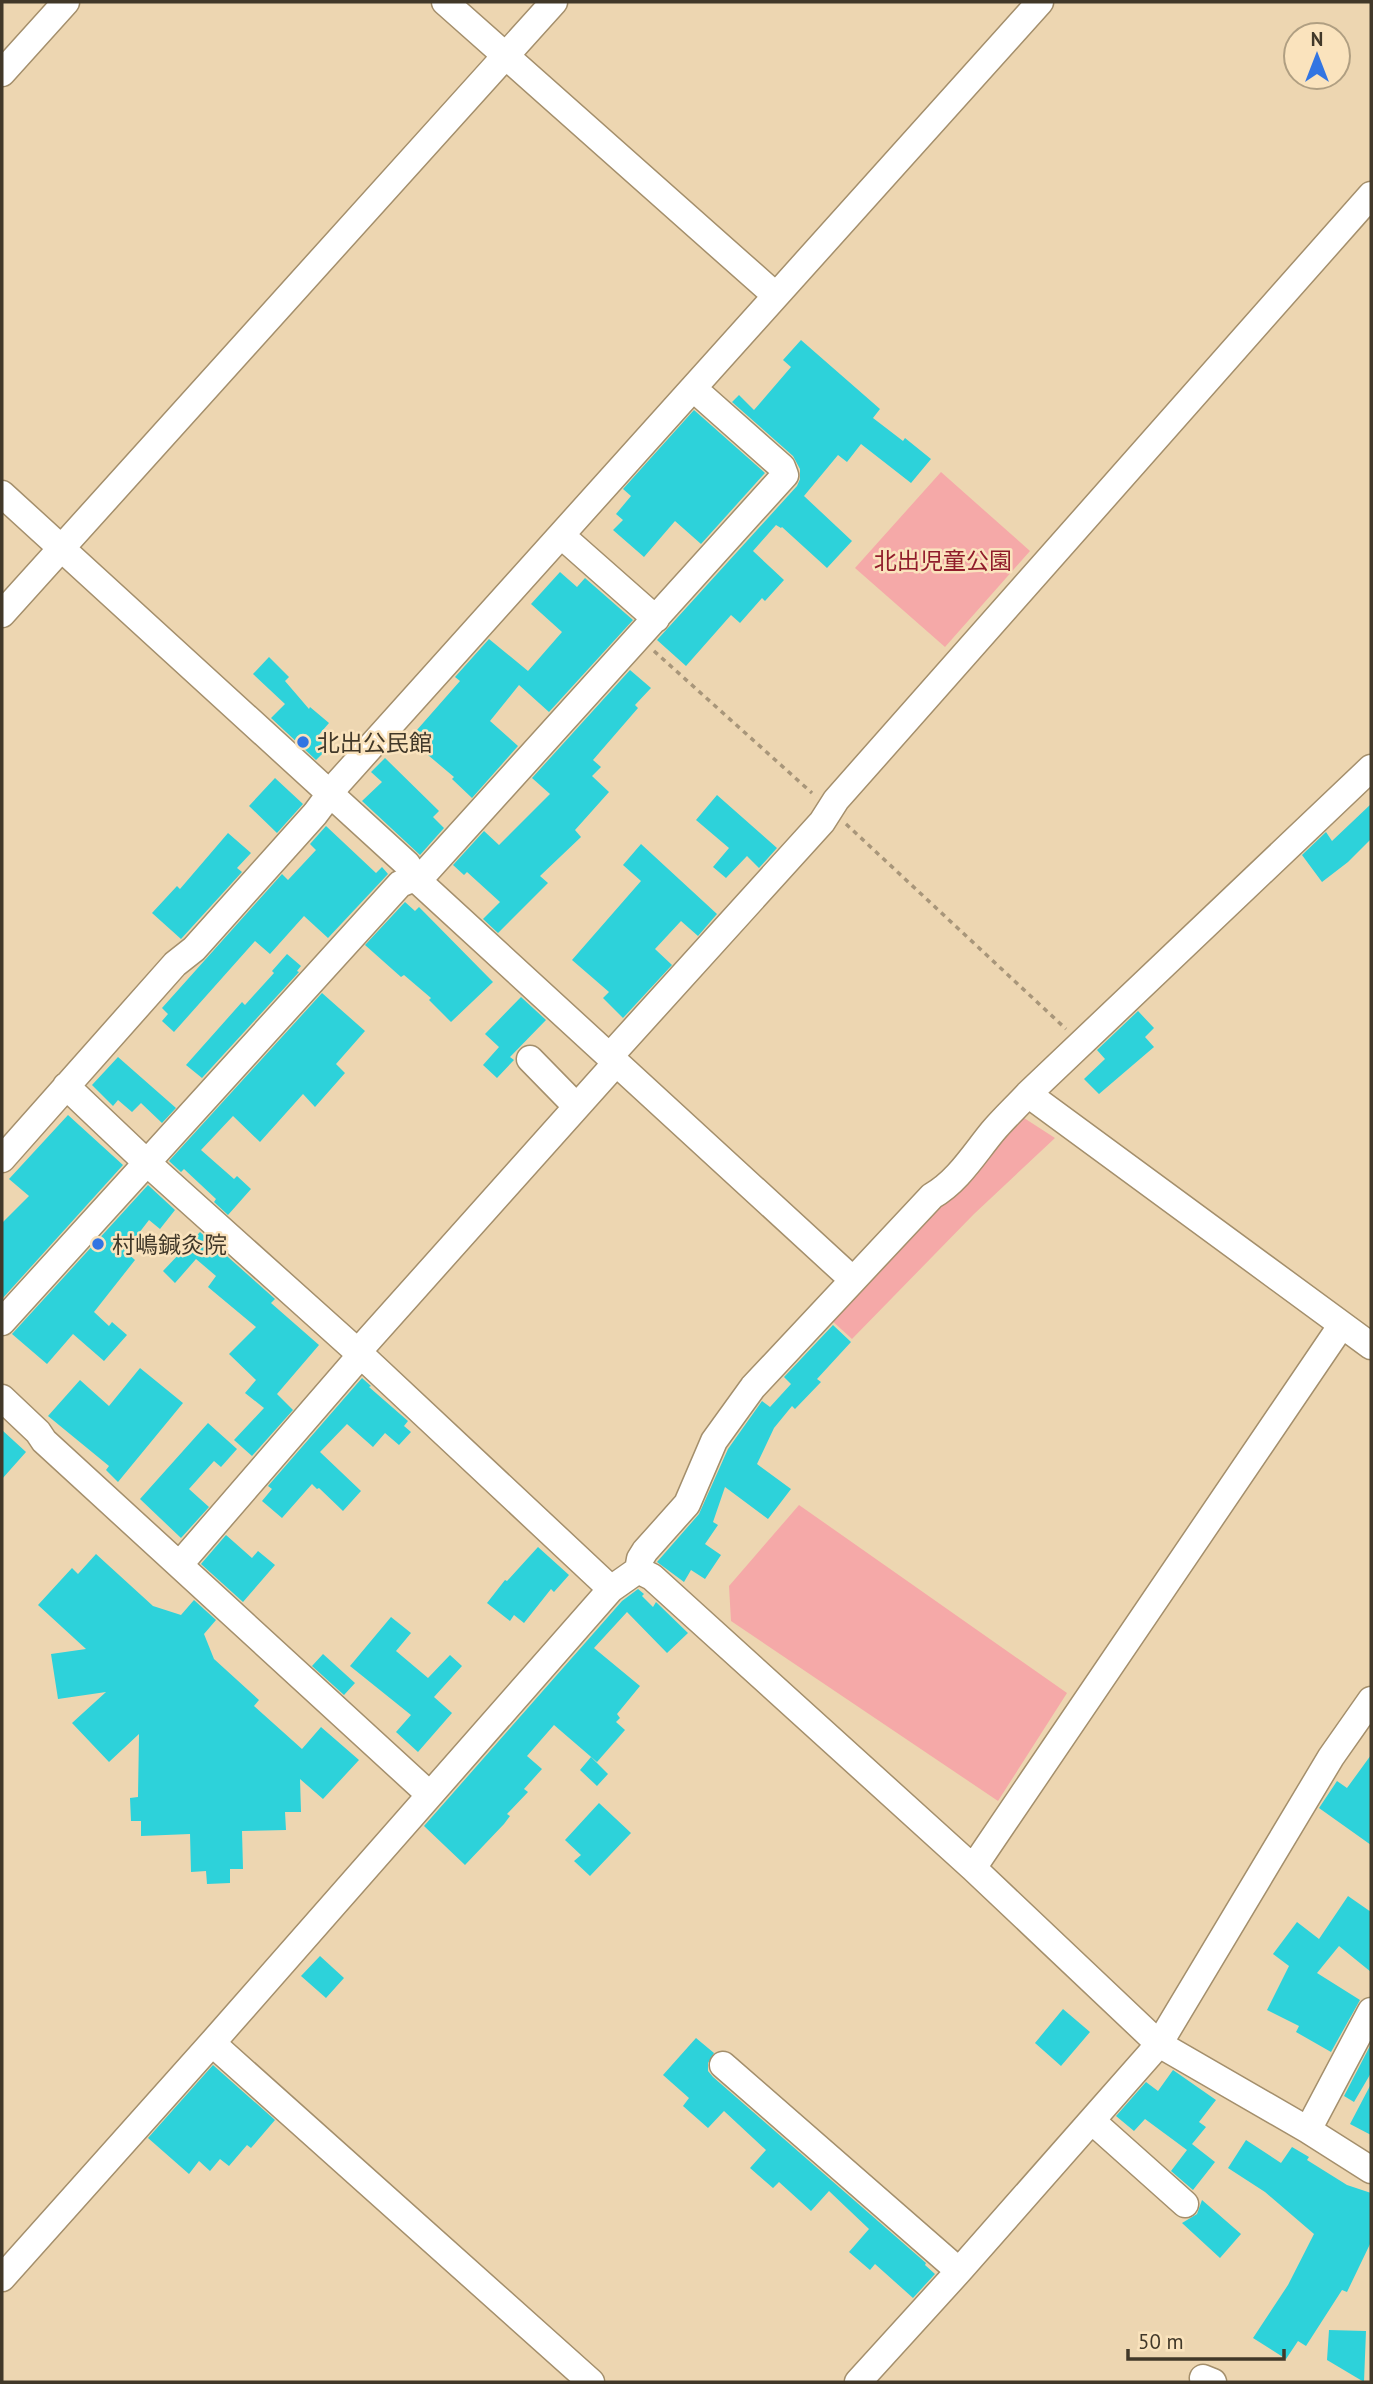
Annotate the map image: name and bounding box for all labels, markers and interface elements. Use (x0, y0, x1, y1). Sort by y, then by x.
north arrow (1282, 21, 1352, 91)
text: N (1311, 27, 1323, 51)
park label: 北出児童公園 (874, 546, 1012, 575)
place label: 北出公民館 (317, 728, 432, 757)
marker: 北出公民館 (295, 734, 311, 750)
place label: 村嶋鍼灸院 (112, 1230, 227, 1259)
marker: 村嶋鍼灸院 (90, 1236, 106, 1252)
scale bar (1128, 2318, 1284, 2362)
text: 50 m (1138, 2328, 1184, 2355)

